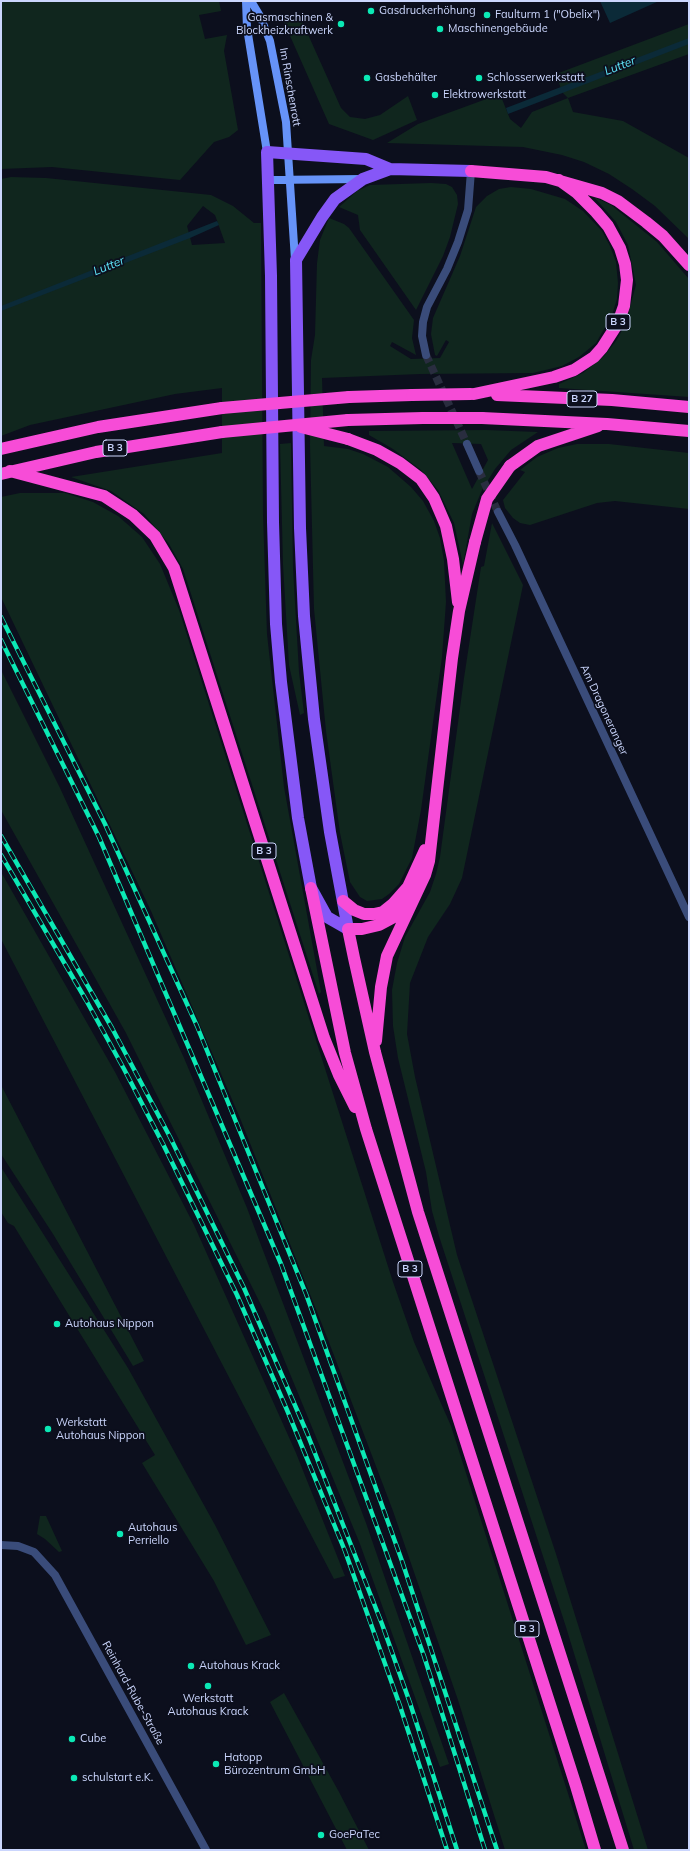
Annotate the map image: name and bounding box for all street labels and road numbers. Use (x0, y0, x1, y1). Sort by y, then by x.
street label: Im Rinschenrott (277, 47, 303, 127)
road number: B 3 (606, 314, 630, 330)
road number: B 27 (567, 391, 597, 407)
road number: B 3 (103, 440, 127, 456)
street label: Am Dragoneranger (577, 663, 631, 757)
road number: B 3 (252, 843, 276, 859)
road number: B 3 (398, 1261, 422, 1277)
road number: B 3 (515, 1621, 539, 1637)
street label: Reinhard-Rube-Straße (99, 1639, 167, 1747)

